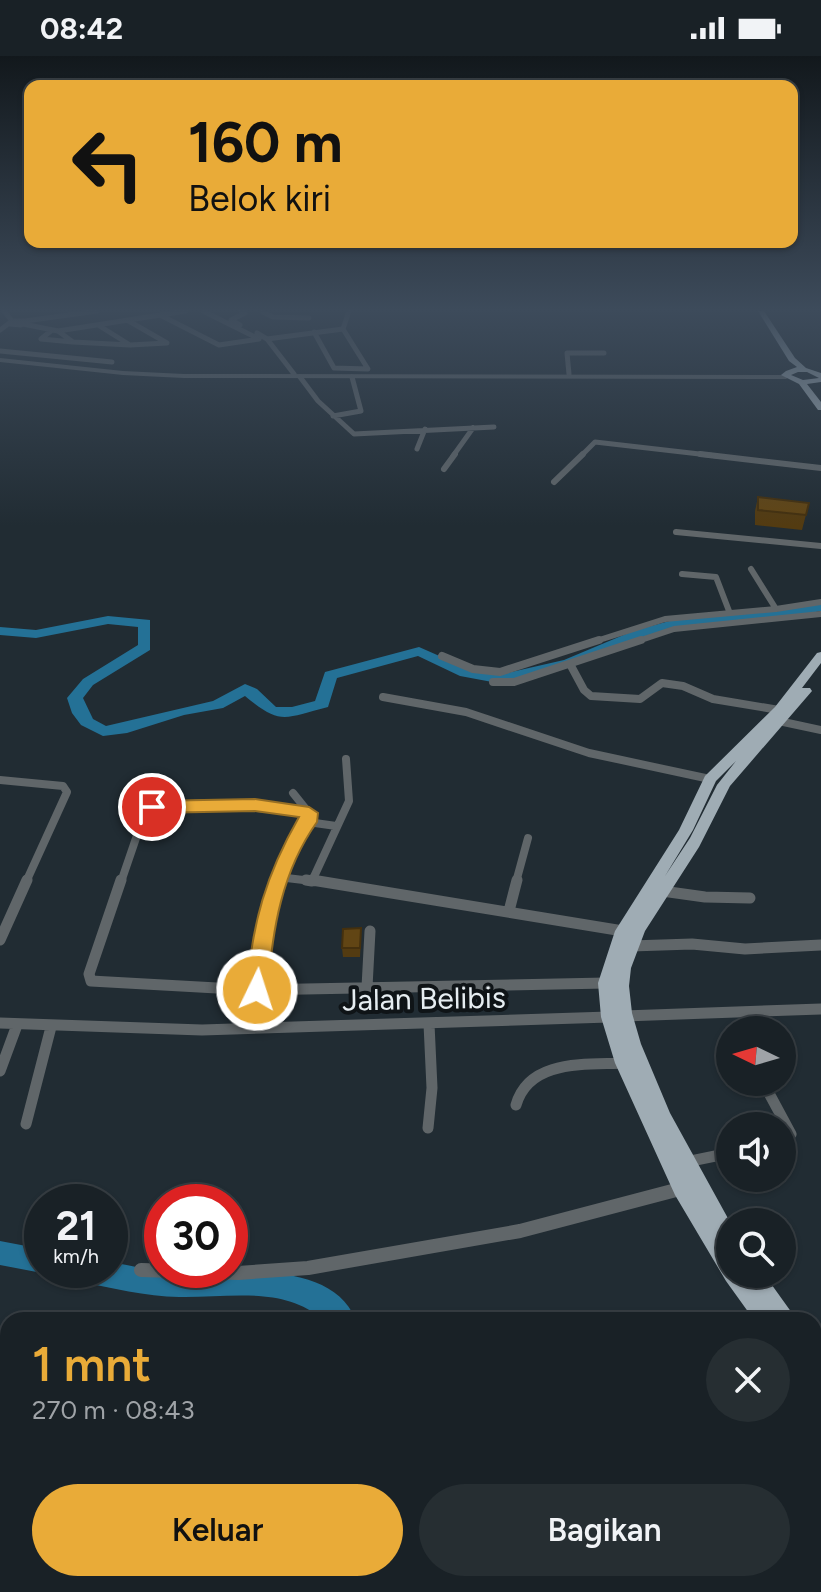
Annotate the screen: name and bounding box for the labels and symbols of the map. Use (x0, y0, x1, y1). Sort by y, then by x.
pin (118, 773, 186, 841)
position arrow (215, 948, 299, 1032)
street label: Jalan Belibis (342, 979, 506, 1018)
north arrow (716, 1016, 796, 1096)
speed limit sign: 30 (144, 1184, 248, 1288)

